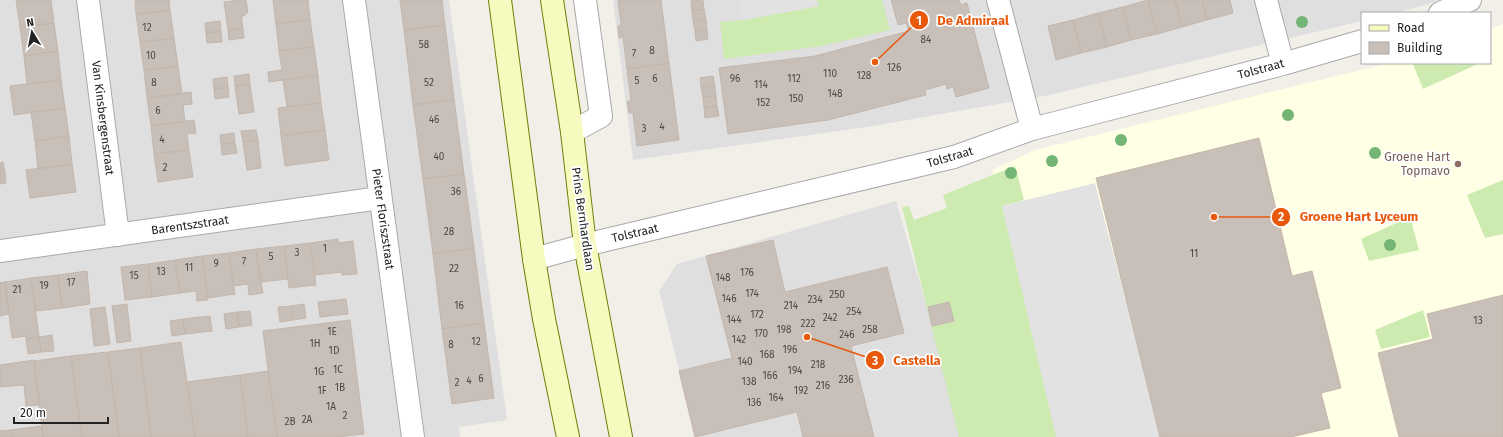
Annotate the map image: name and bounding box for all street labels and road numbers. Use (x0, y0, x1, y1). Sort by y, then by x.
street label: Tolstraat (1236, 56, 1286, 82)
street label: Van Kinsbergenstraat (89, 60, 117, 177)
street label: Tolstraat (925, 144, 975, 170)
street label: Prins Bernhardlaan (569, 166, 597, 272)
street label: Pieter Floriszstraat (369, 168, 397, 271)
street label: Barentszstraat (150, 213, 230, 237)
street label: Tolstraat (610, 221, 660, 245)

